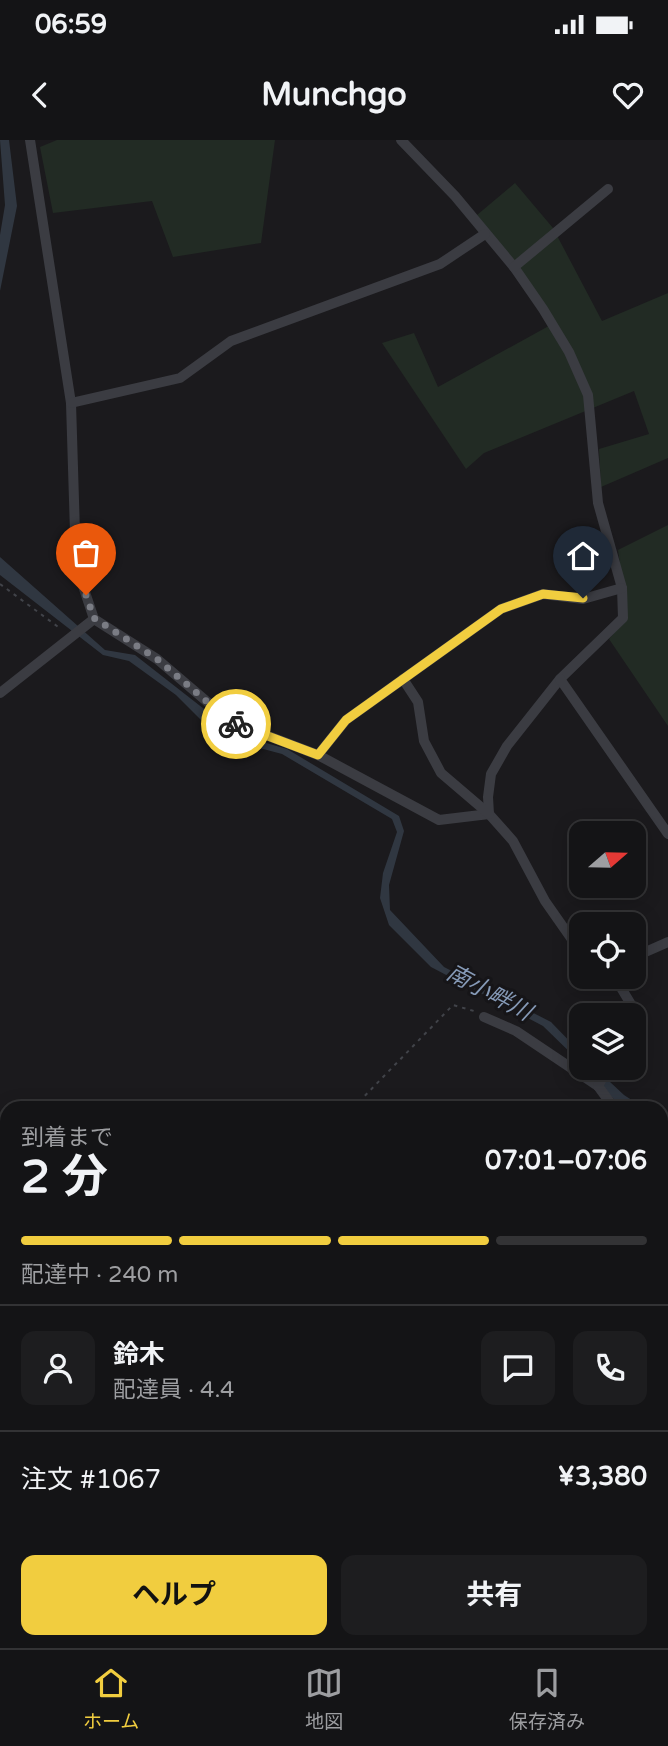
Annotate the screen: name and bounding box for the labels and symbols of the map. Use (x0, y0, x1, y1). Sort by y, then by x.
pin (56, 523, 116, 595)
pin (553, 526, 613, 598)
courier (201, 689, 271, 759)
north arrow (569, 821, 646, 898)
water label: 南小畔川 (442, 959, 539, 1028)

